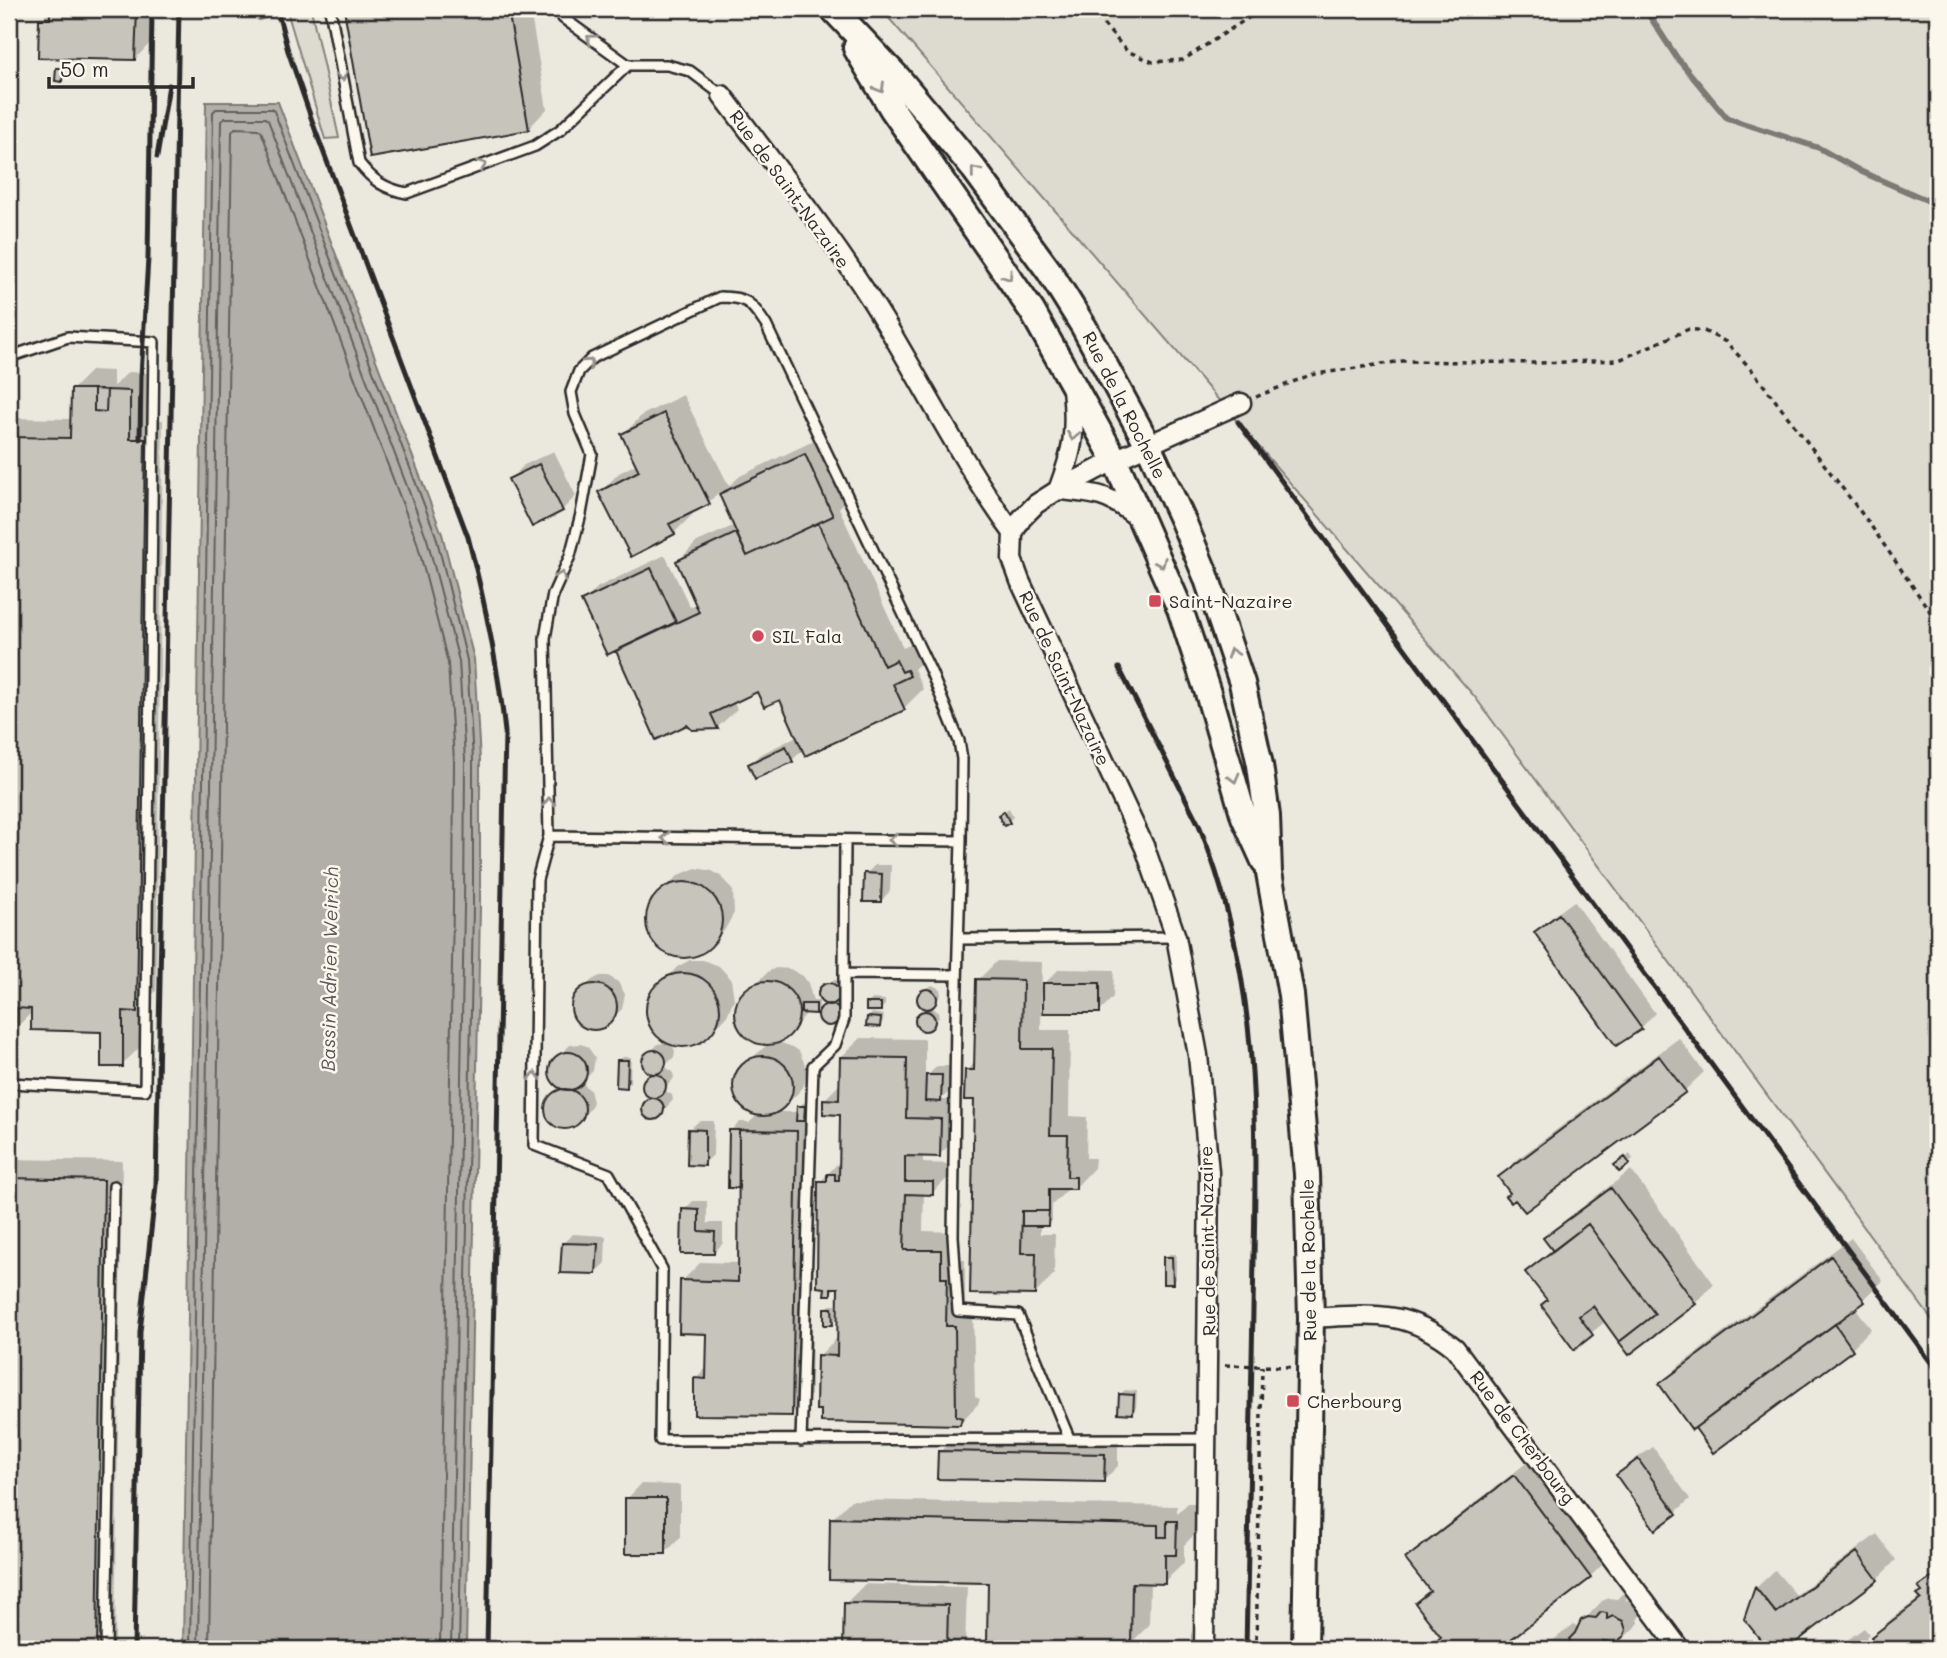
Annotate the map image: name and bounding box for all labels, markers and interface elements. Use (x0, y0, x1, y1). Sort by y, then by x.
one-way arrow (586, 34, 599, 47)
scale bar (49, 46, 192, 90)
text: 50 m (60, 55, 109, 82)
one-way arrow (334, 70, 349, 82)
one-way arrow (872, 81, 885, 94)
street label: Rue de Saint-Nazaire (724, 105, 856, 273)
one-way arrow (475, 160, 487, 174)
one-way arrow (971, 167, 983, 180)
one-way arrow (1000, 268, 1012, 281)
street label: Rue de la Rochelle (1077, 327, 1173, 483)
one-way arrow (580, 359, 593, 371)
one-way arrow (1066, 430, 1081, 442)
one-way arrow (1152, 556, 1166, 568)
one-way arrow (552, 571, 566, 584)
street label: Rue de Saint-Nazaire (1014, 587, 1116, 769)
place label: Saint-Nazaire (1169, 589, 1293, 613)
marker: Saint-Nazaire (1147, 593, 1163, 609)
place label: SIL Fala (772, 624, 842, 648)
marker: SIL Fala (750, 628, 766, 644)
one-way arrow (1225, 647, 1240, 659)
one-way arrow (1226, 772, 1240, 784)
one-way arrow (541, 796, 556, 807)
one-way arrow (660, 830, 671, 845)
one-way arrow (887, 833, 898, 848)
water label: Bassin Adrien Weirich (315, 866, 343, 1072)
one-way arrow (527, 1071, 543, 1081)
street label: Rue de Saint-Nazaire (1193, 1146, 1221, 1336)
street label: Rue de la Rochelle (1295, 1179, 1321, 1341)
street label: Rue de Cherbourg (1465, 1365, 1581, 1509)
place label: Cherbourg (1307, 1389, 1402, 1413)
marker: Cherbourg (1285, 1393, 1301, 1409)

